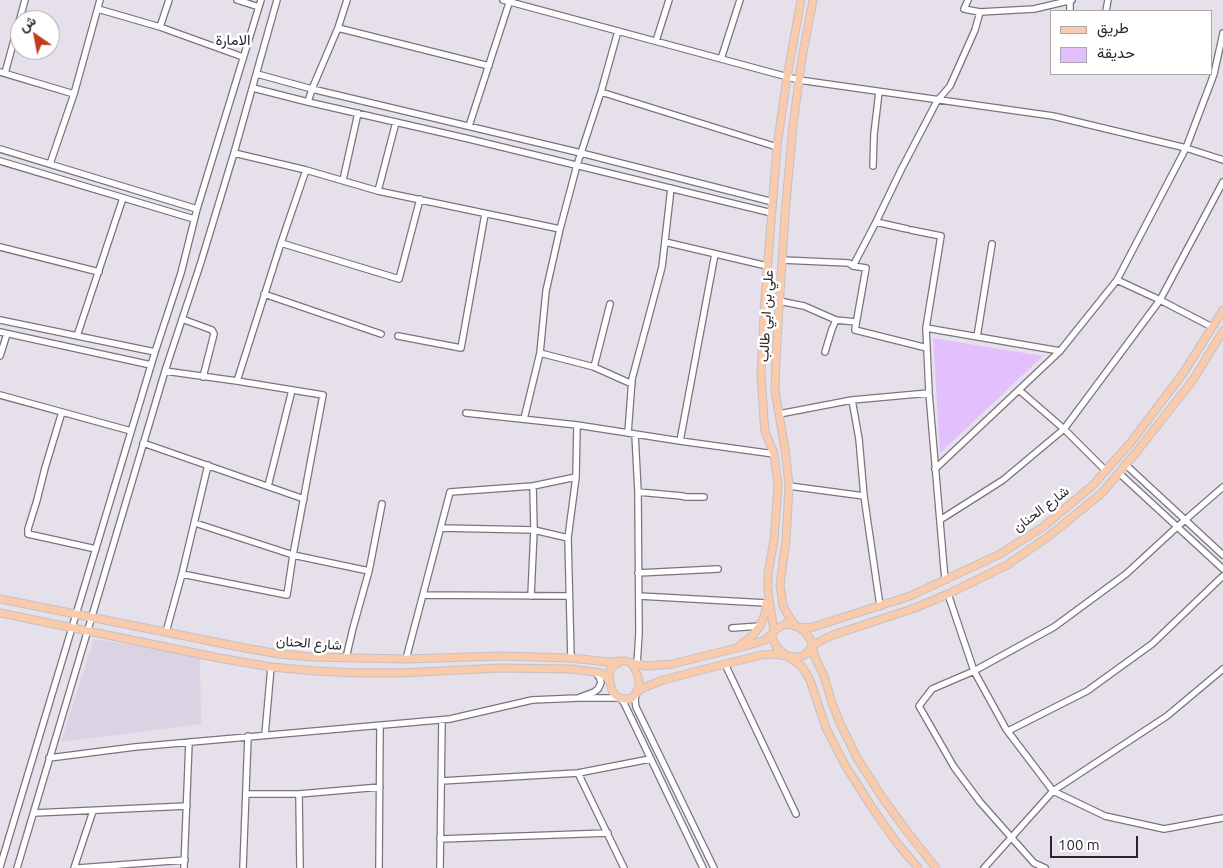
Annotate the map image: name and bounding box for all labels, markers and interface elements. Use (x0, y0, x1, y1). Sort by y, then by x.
north arrow (10, 10, 60, 60)
legend (1050, 10, 1213, 75)
text: ش (16, 12, 39, 35)
text: طريق (1097, 19, 1129, 36)
district label: الامارة (216, 31, 250, 49)
text: حديقة (1097, 44, 1135, 61)
street label: علي بن ابي طالب (755, 269, 777, 363)
street label: شارع الحنان (1010, 482, 1072, 536)
street label: شارع الحنان (275, 632, 343, 654)
scale bar (1053, 826, 1140, 858)
text: 100 m (1058, 836, 1100, 853)

